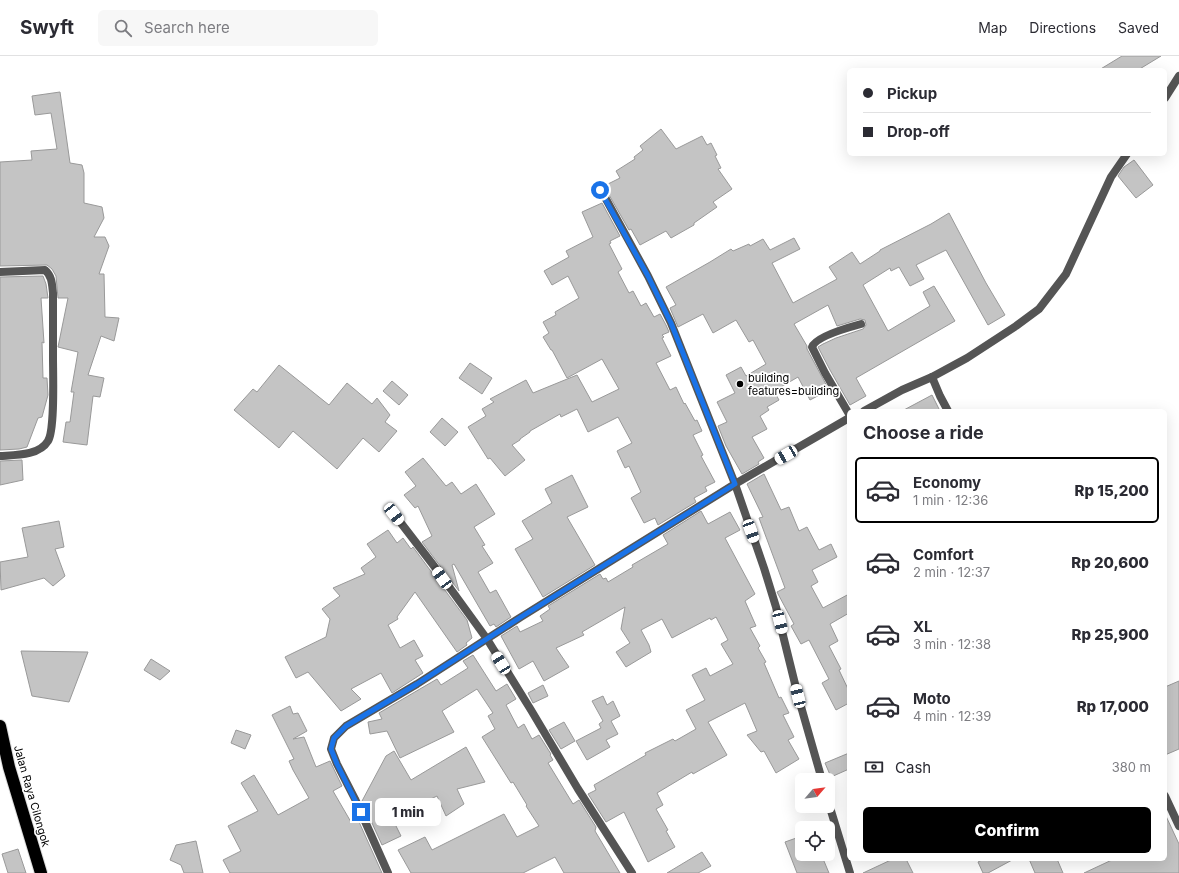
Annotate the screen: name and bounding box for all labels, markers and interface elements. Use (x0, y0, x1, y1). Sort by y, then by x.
search box (98, 10, 378, 46)
text: Swyft (20, 16, 74, 39)
icon: search (112, 17, 134, 39)
text: Search here (144, 18, 230, 37)
text: Map (978, 19, 1007, 36)
text: Directions (1029, 19, 1096, 36)
text: Saved (1118, 19, 1159, 36)
text: Pickup (887, 84, 937, 103)
text: Drop-off (887, 122, 950, 141)
route start (591, 181, 609, 199)
place label: building features=building (748, 371, 839, 398)
marker: building features=building (735, 379, 745, 389)
text: Choose a ride (863, 422, 984, 443)
car (773, 444, 799, 466)
icon: car (865, 472, 901, 508)
text: Economy (913, 473, 981, 492)
text: Rp 15,200 (1075, 481, 1149, 500)
text: 1 min · 12:36 (913, 492, 988, 508)
car (382, 501, 406, 527)
car (741, 518, 761, 544)
icon: car (865, 544, 901, 580)
text: Comfort (913, 545, 974, 564)
text: Rp 20,600 (1071, 553, 1149, 572)
text: 2 min · 12:37 (913, 564, 990, 580)
car (430, 565, 454, 591)
car (771, 609, 789, 635)
icon: car (865, 616, 901, 652)
text: XL (913, 617, 933, 636)
text: Rp 25,900 (1071, 625, 1149, 644)
text: 3 min · 12:38 (913, 636, 991, 652)
car (490, 650, 512, 676)
car (789, 683, 807, 709)
icon: car (865, 688, 901, 724)
text: Moto (913, 689, 951, 708)
text: Rp 17,000 (1077, 697, 1149, 716)
text: 4 min · 12:39 (913, 708, 991, 724)
street label: Jalan Raya Cilongok (11, 744, 53, 848)
icon: cash (863, 756, 885, 778)
text: Cash (895, 758, 931, 777)
text: 380 m (1112, 759, 1151, 775)
north arrow (795, 773, 835, 813)
map controls (795, 773, 835, 861)
callout: 1 min (375, 798, 441, 826)
route end (352, 803, 370, 821)
text: 1 min (392, 804, 424, 820)
button: Confirm (863, 807, 1151, 853)
button: locate (795, 821, 835, 861)

